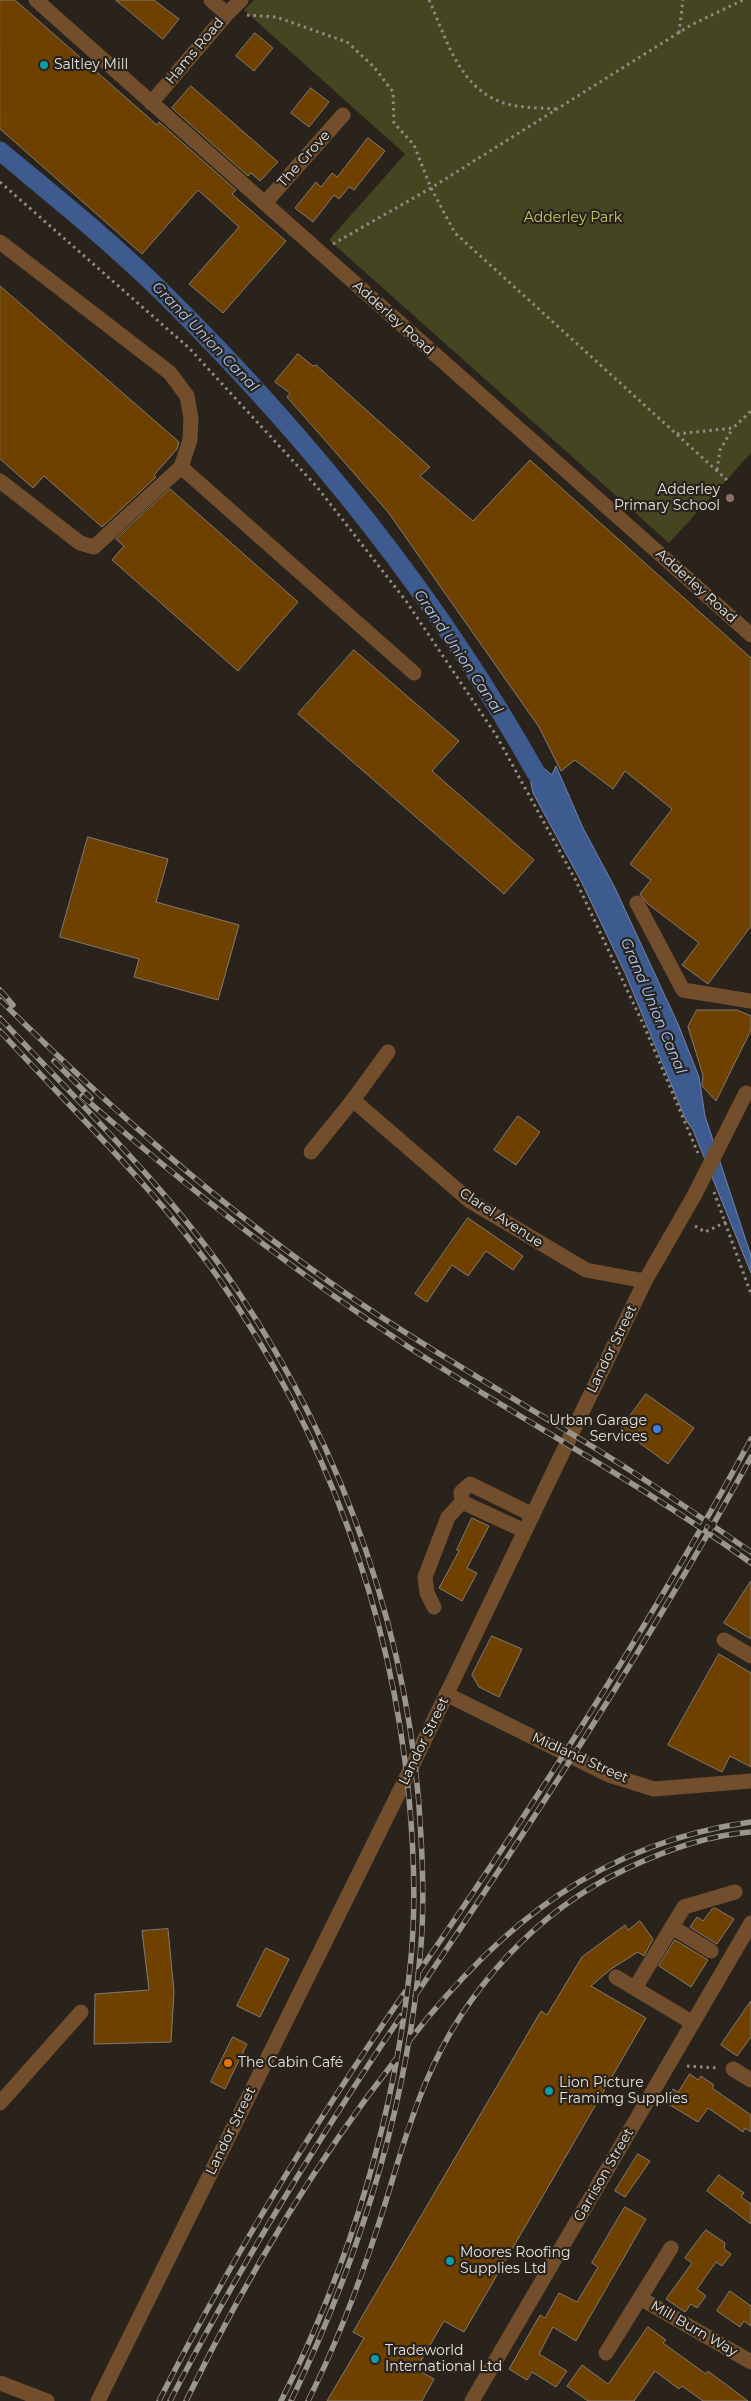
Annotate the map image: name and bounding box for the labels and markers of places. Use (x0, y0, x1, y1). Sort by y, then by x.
place label: Saltley Mill (54, 57, 128, 73)
marker: Saltley Mill (38, 59, 50, 71)
place label: Adderley Primary School (614, 482, 720, 514)
marker: Adderley Primary School (724, 492, 736, 504)
place label: Urban Garage Services (549, 1413, 647, 1445)
marker: Urban Garage Services (651, 1423, 663, 1435)
place label: The Cabin Café (238, 2055, 343, 2071)
marker: The Cabin Café (222, 2057, 234, 2069)
place label: Lion Picture Framimg Supplies (559, 2075, 688, 2108)
marker: Lion Picture Framimg Supplies (543, 2085, 555, 2097)
place label: Moores Roofing Supplies Ltd (460, 2245, 571, 2278)
marker: Moores Roofing Supplies Ltd (444, 2255, 456, 2267)
place label: Tradeworld International Ltd (385, 2343, 502, 2376)
marker: Tradeworld International Ltd (369, 2353, 381, 2365)

